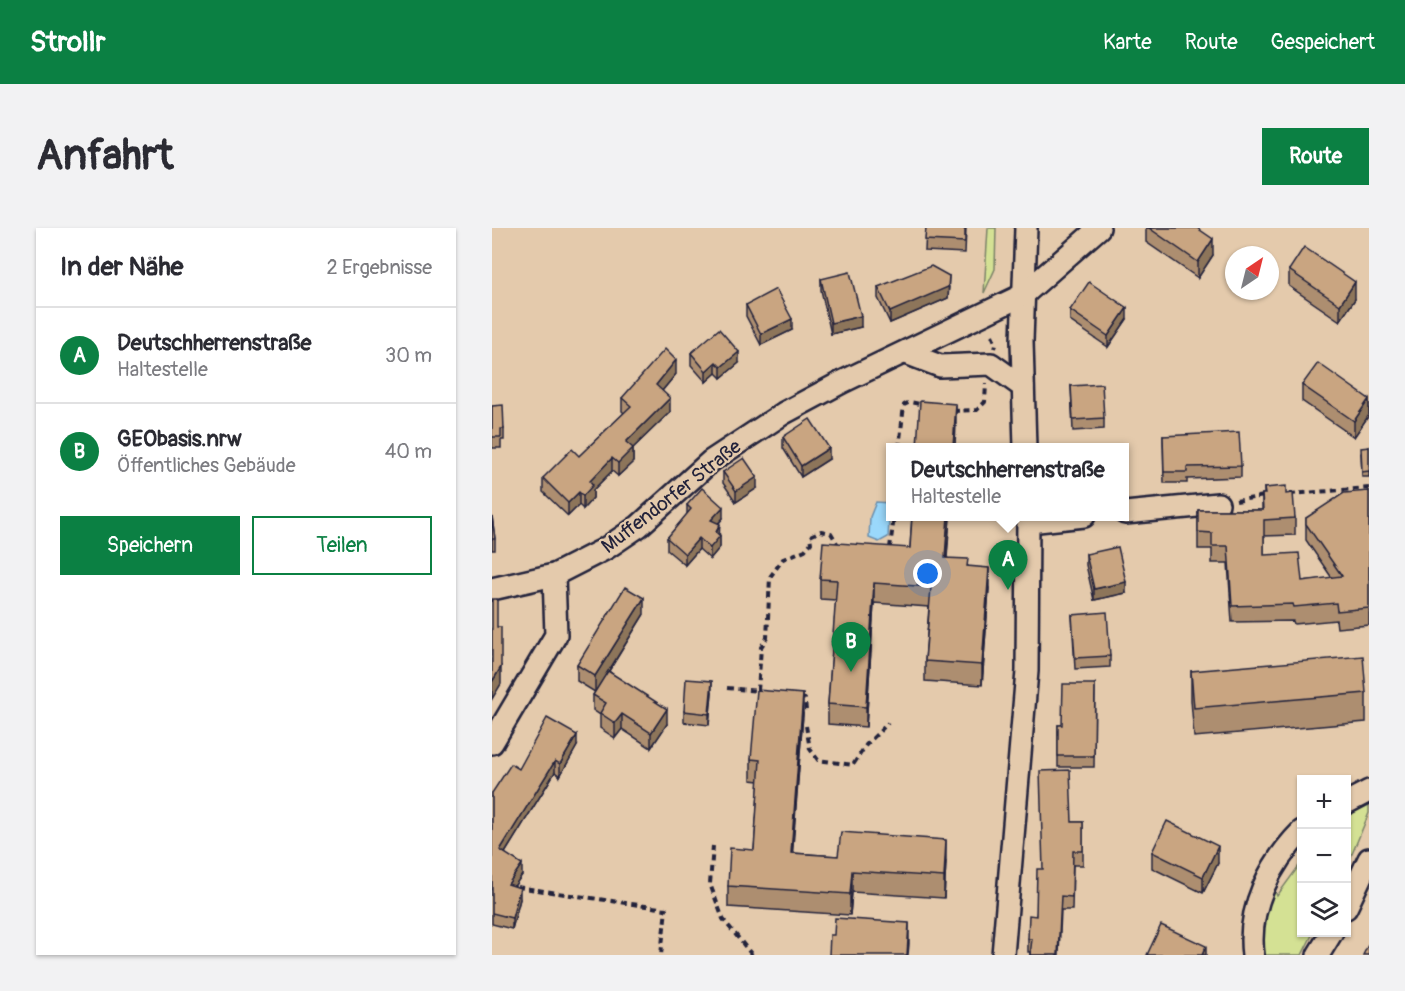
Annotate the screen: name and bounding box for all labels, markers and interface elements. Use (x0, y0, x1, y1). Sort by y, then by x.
text: Strollr (30, 25, 105, 60)
text: Karte (1103, 29, 1152, 56)
text: Route (1185, 29, 1238, 56)
text: Gespeichert (1271, 29, 1375, 56)
button: Route (1262, 128, 1369, 185)
text: Anfahrt (36, 130, 174, 182)
north arrow (1225, 246, 1279, 300)
text: In der Nähe (60, 251, 183, 283)
text: 2 Ergebnisse (327, 255, 432, 280)
text: Deutschherrenstraße (117, 329, 311, 357)
text: A (73, 343, 86, 368)
text: 30 m (385, 343, 432, 368)
text: Haltestelle (117, 357, 208, 382)
text: GEObasis.nrw (117, 425, 242, 453)
street label: Muffendorfer Straße (596, 434, 746, 559)
text: B (74, 439, 85, 464)
text: 40 m (385, 439, 432, 464)
popup (886, 443, 1129, 521)
text: Öffentliches Gebäude (117, 453, 296, 478)
text: Deutschherrenstraße (910, 456, 1105, 484)
text: Haltestelle (910, 484, 1001, 509)
button: Speichern (60, 516, 240, 575)
button: Teilen (252, 516, 432, 575)
pin: A (988, 540, 1028, 590)
your location (913, 559, 942, 588)
pin: B (832, 622, 870, 672)
map controls (1297, 775, 1351, 937)
button: + (1297, 775, 1351, 829)
button: − (1297, 829, 1351, 883)
button: layers (1297, 883, 1351, 937)

